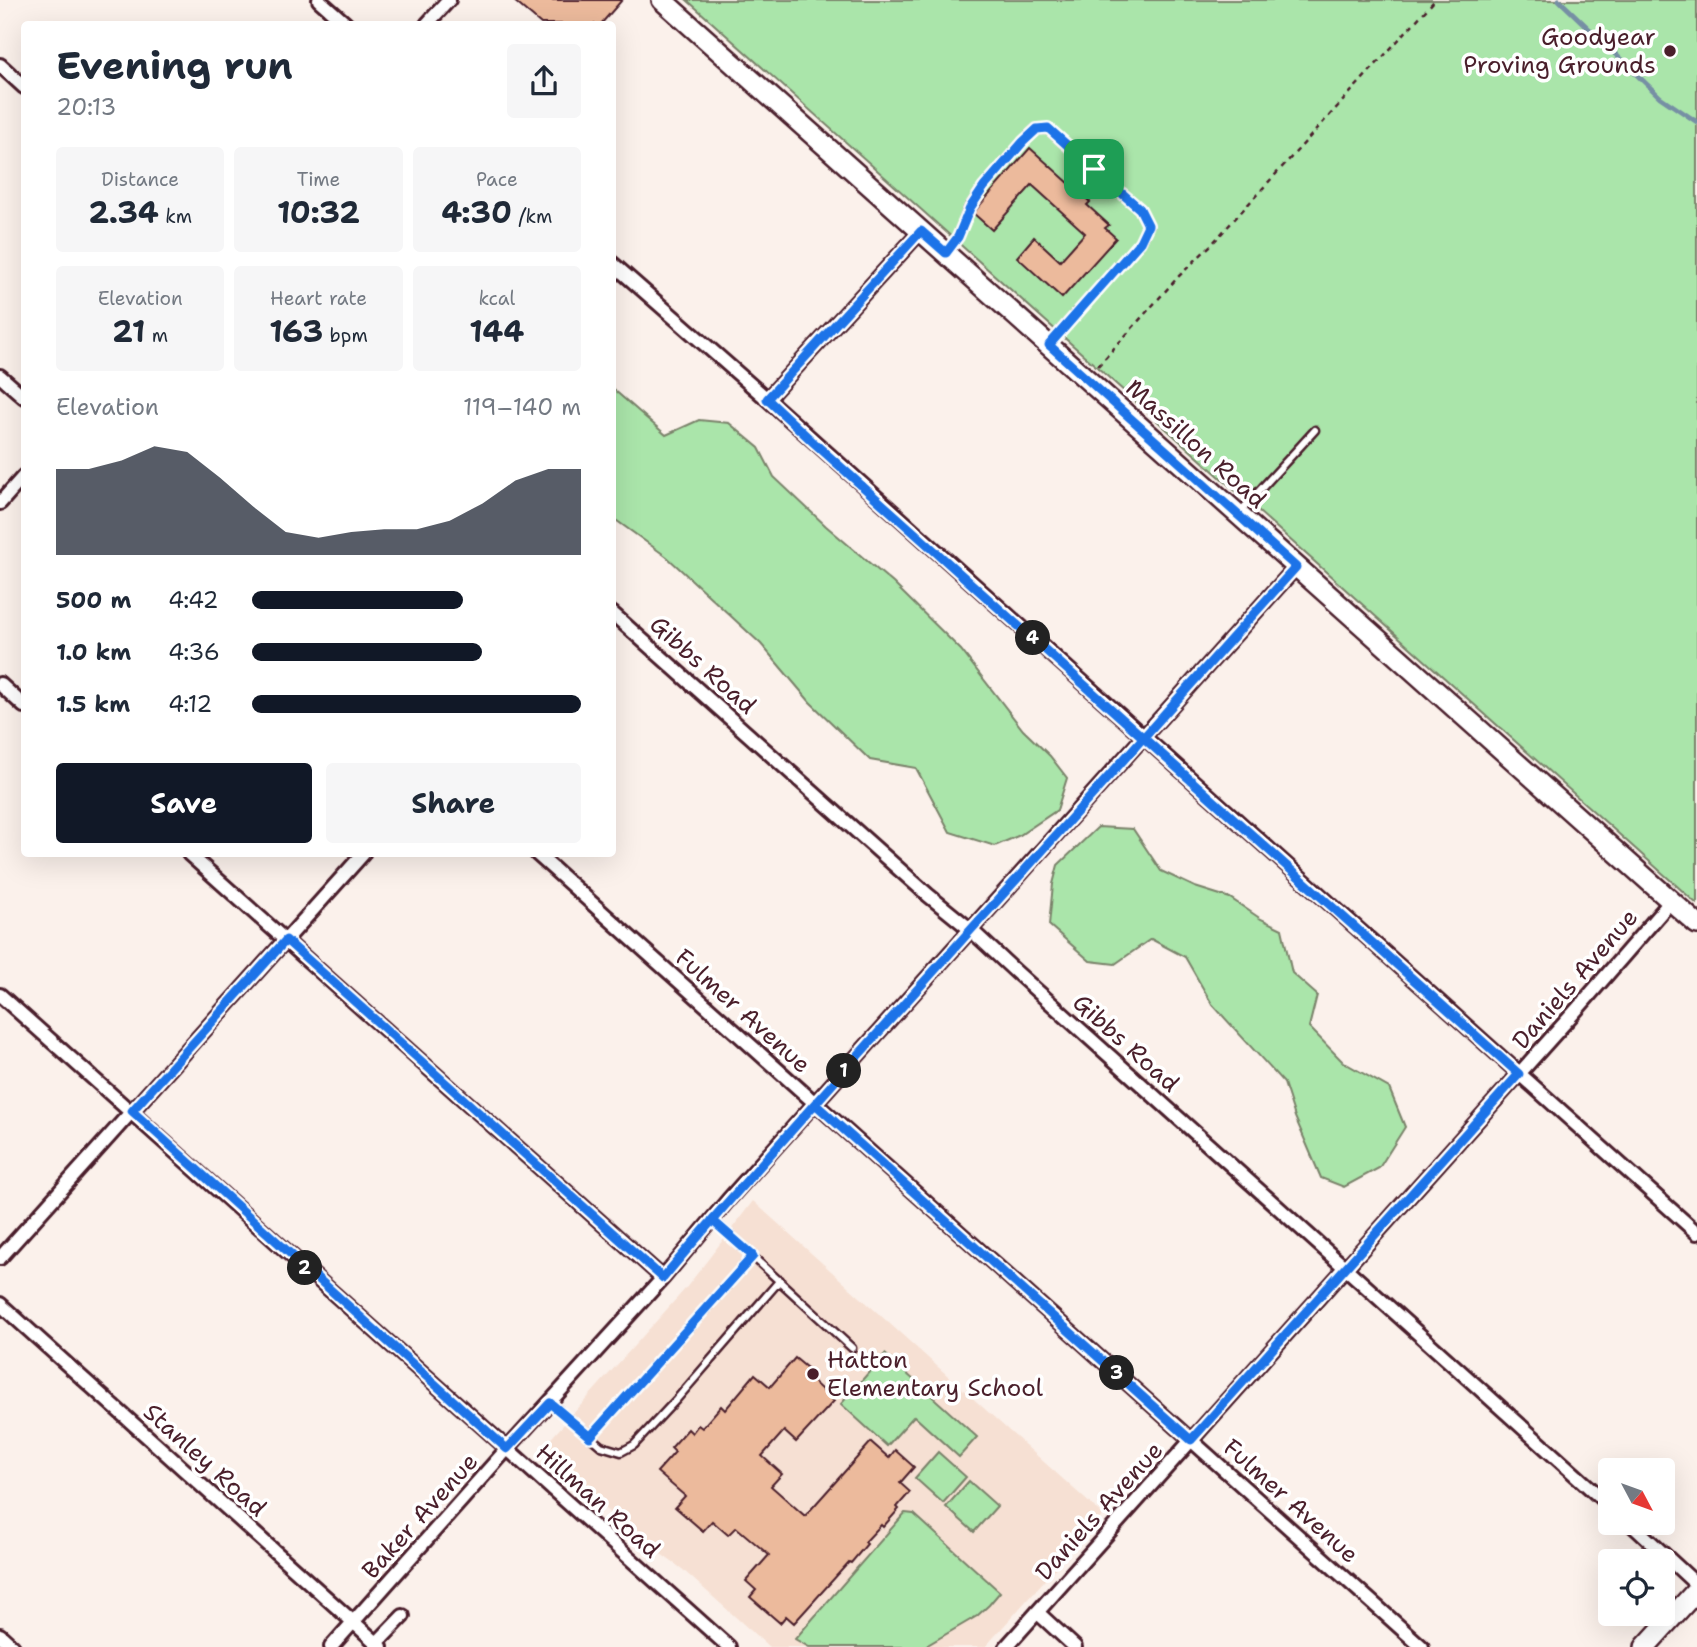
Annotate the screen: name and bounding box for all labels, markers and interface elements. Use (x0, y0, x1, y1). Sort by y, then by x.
place label: Goodyear Proving Grounds (1463, 21, 1656, 81)
text: Evening run (56, 40, 293, 91)
marker: Goodyear Proving Grounds (1662, 43, 1678, 59)
button: share (507, 44, 581, 118)
text: 20:13 (56, 92, 116, 122)
pin (1064, 139, 1124, 199)
icon: arrive (1075, 150, 1113, 188)
text: Distance (101, 167, 179, 192)
text: Time (297, 167, 340, 192)
text: Pace (476, 167, 518, 192)
text: 2.34 (88, 192, 159, 233)
text: 10:32 (277, 192, 360, 233)
text: 4:30 (441, 192, 512, 233)
text: km (159, 204, 192, 229)
text: /km (512, 204, 552, 229)
text: Elevation (98, 286, 183, 311)
text: Heart rate (270, 286, 367, 311)
text: kcal (478, 286, 515, 311)
text: 21 (112, 311, 145, 352)
text: 163 (269, 311, 323, 352)
text: 144 (469, 311, 524, 352)
text: m (145, 323, 168, 348)
text: bpm (323, 323, 368, 348)
street label: Massillon Road (1119, 372, 1273, 516)
text: Elevation (56, 392, 159, 422)
text: 119–140 m (463, 392, 581, 422)
text: 500 m (56, 585, 131, 615)
text: 4:42 (168, 585, 219, 615)
street label: Gibbs Road (643, 609, 763, 721)
pin: 4 (1016, 620, 1050, 656)
text: 4 (1026, 625, 1039, 650)
text: 1.0 km (56, 637, 131, 667)
text: 4:36 (168, 637, 220, 667)
text: 1.5 km (56, 689, 130, 719)
text: 4:12 (168, 689, 212, 719)
button: Save (56, 763, 312, 843)
button: Share (326, 763, 581, 843)
street label: Daniels Avenue (1505, 902, 1645, 1056)
street label: Fulmer Avenue (668, 942, 818, 1080)
street label: Gibbs Road (1066, 987, 1186, 1099)
pin: 1 (826, 1054, 862, 1088)
text: 1 (839, 1058, 848, 1083)
pin: 2 (288, 1250, 322, 1286)
text: 2 (298, 1255, 311, 1280)
place label: Hatton Elementary School (827, 1344, 1044, 1404)
pin: 3 (1100, 1356, 1134, 1390)
text: 3 (1110, 1360, 1123, 1385)
marker: Hatton Elementary School (805, 1366, 821, 1382)
street label: Stanley Road (137, 1396, 273, 1524)
street label: Fulmer Avenue (1216, 1432, 1366, 1570)
street label: Daniels Avenue (1028, 1435, 1170, 1587)
street label: Hillman Road (529, 1437, 667, 1565)
street label: Baker Avenue (355, 1446, 485, 1586)
north arrow (1598, 1458, 1675, 1535)
map controls (1598, 1458, 1675, 1626)
button: locate (1598, 1549, 1675, 1626)

